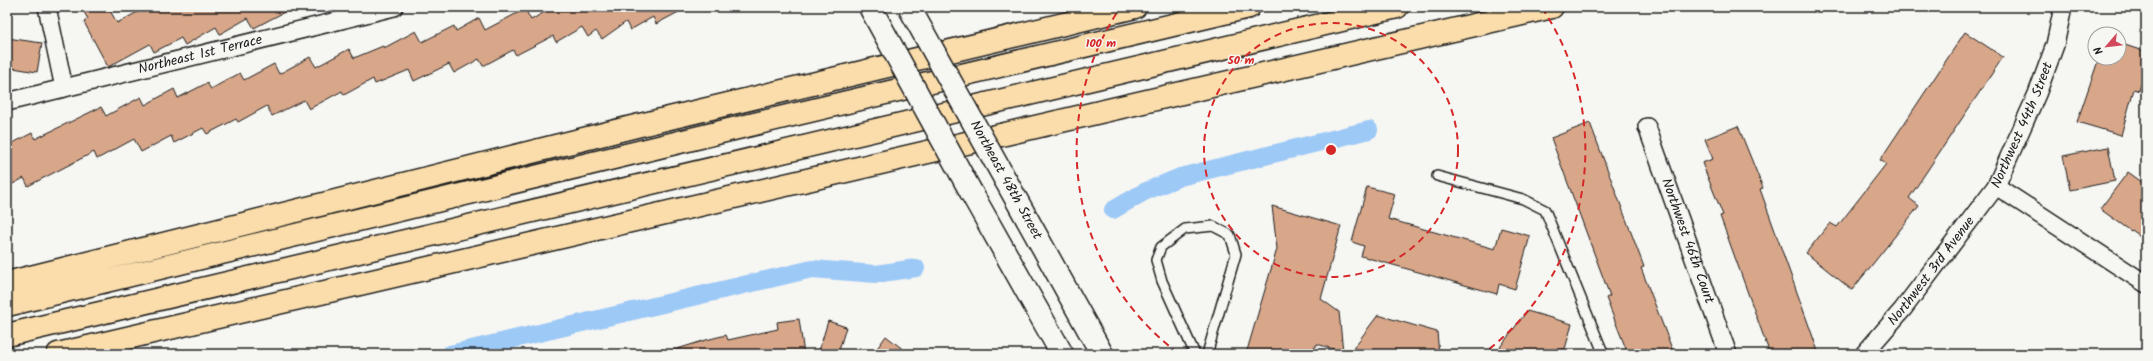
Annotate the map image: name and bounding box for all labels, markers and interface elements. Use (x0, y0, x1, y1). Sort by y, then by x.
north arrow (2087, 26, 2127, 66)
street label: Northeast 1st Terrace (136, 29, 265, 80)
text: 100 m (1086, 34, 1116, 53)
text: N (2089, 43, 2109, 58)
text: 50 m (1227, 51, 1255, 70)
street label: Northwest 44th Street (1985, 58, 2059, 192)
street label: Northeast 48th Street (964, 116, 1048, 244)
centre of rings (1324, 143, 1338, 157)
street label: Northwest 46th Court (1655, 175, 1720, 307)
street label: Northwest 3rd Avenue (1882, 211, 1981, 330)

